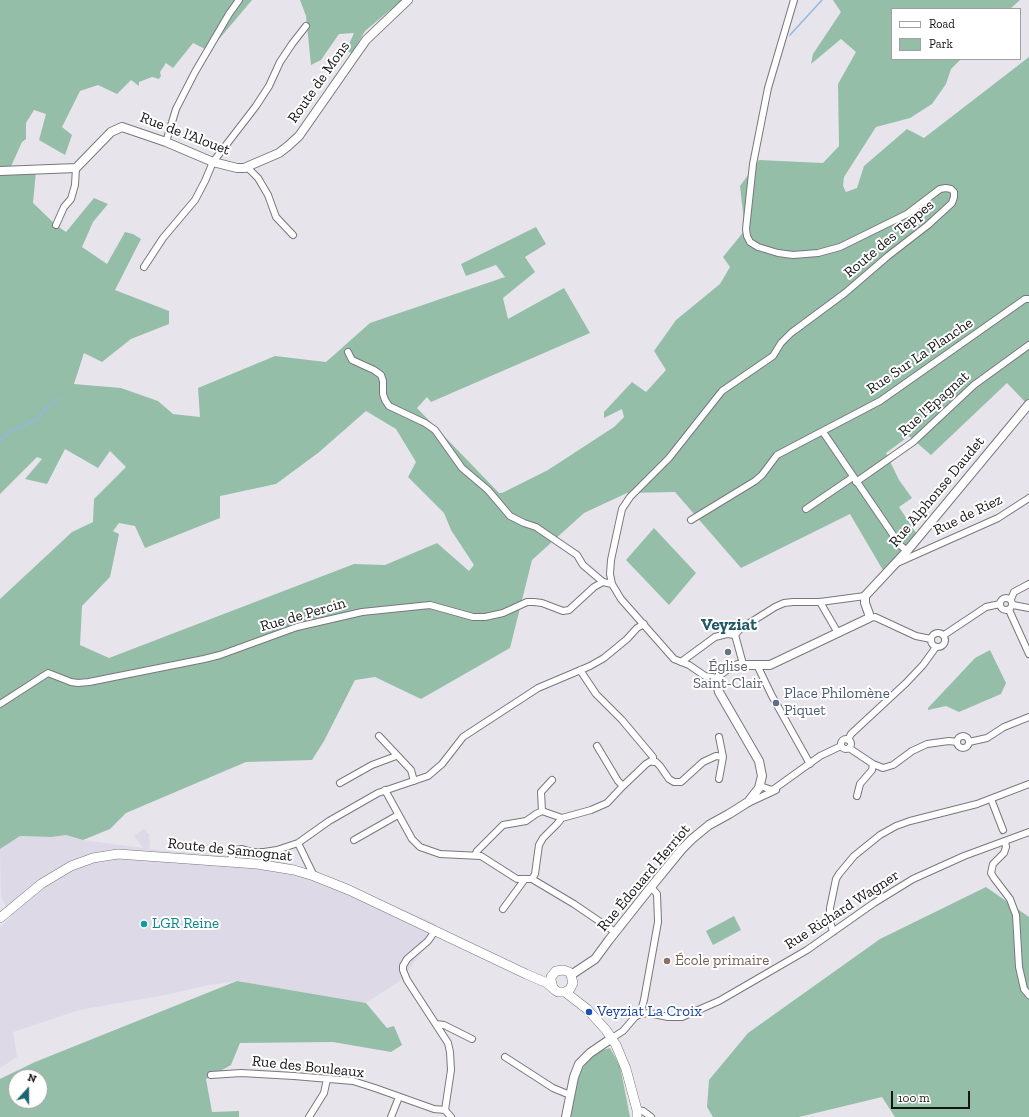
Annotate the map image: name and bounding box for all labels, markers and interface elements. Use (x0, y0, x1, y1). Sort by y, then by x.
legend (891, 8, 1021, 60)
text: Road (929, 17, 955, 31)
text: Park (929, 37, 953, 51)
street label: Route de Mons (284, 38, 354, 126)
street label: Rue de l'Alouet (137, 109, 233, 159)
street label: Route des Teppes (840, 196, 938, 282)
street label: Rue Sur La Planche (864, 314, 976, 398)
street label: Rue l'Epagnat (895, 368, 973, 440)
street label: Rue Alphonse Daudet (885, 433, 989, 551)
street label: Rue de Riez (931, 491, 1005, 539)
street label: Rue de Percin (258, 594, 348, 636)
district label: Veyziat (701, 615, 757, 635)
marker: Église Saint-Clair (723, 647, 733, 657)
place label: Église Saint-Clair (693, 658, 763, 693)
place label: Place Philomène Piquet (784, 685, 890, 720)
marker: Place Philomène Piquet (771, 698, 781, 708)
street label: Rue Édouard Herriot (594, 821, 694, 935)
street label: Route de Samognat (167, 834, 293, 866)
street label: Rue Richard Wagner (781, 866, 903, 954)
place label: LGR Reine (152, 915, 219, 933)
marker: LGR Reine (139, 919, 149, 929)
place label: École primaire (675, 952, 769, 970)
marker: École primaire (662, 956, 672, 966)
place label: Veyziat La Croix (597, 1003, 702, 1021)
marker: Veyziat La Croix (584, 1007, 594, 1017)
street label: Rue des Bouleaux (251, 1052, 365, 1082)
north arrow (8, 1069, 48, 1109)
text: N (26, 1071, 38, 1086)
scale bar (893, 1083, 972, 1109)
text: 100 m (898, 1091, 930, 1105)

